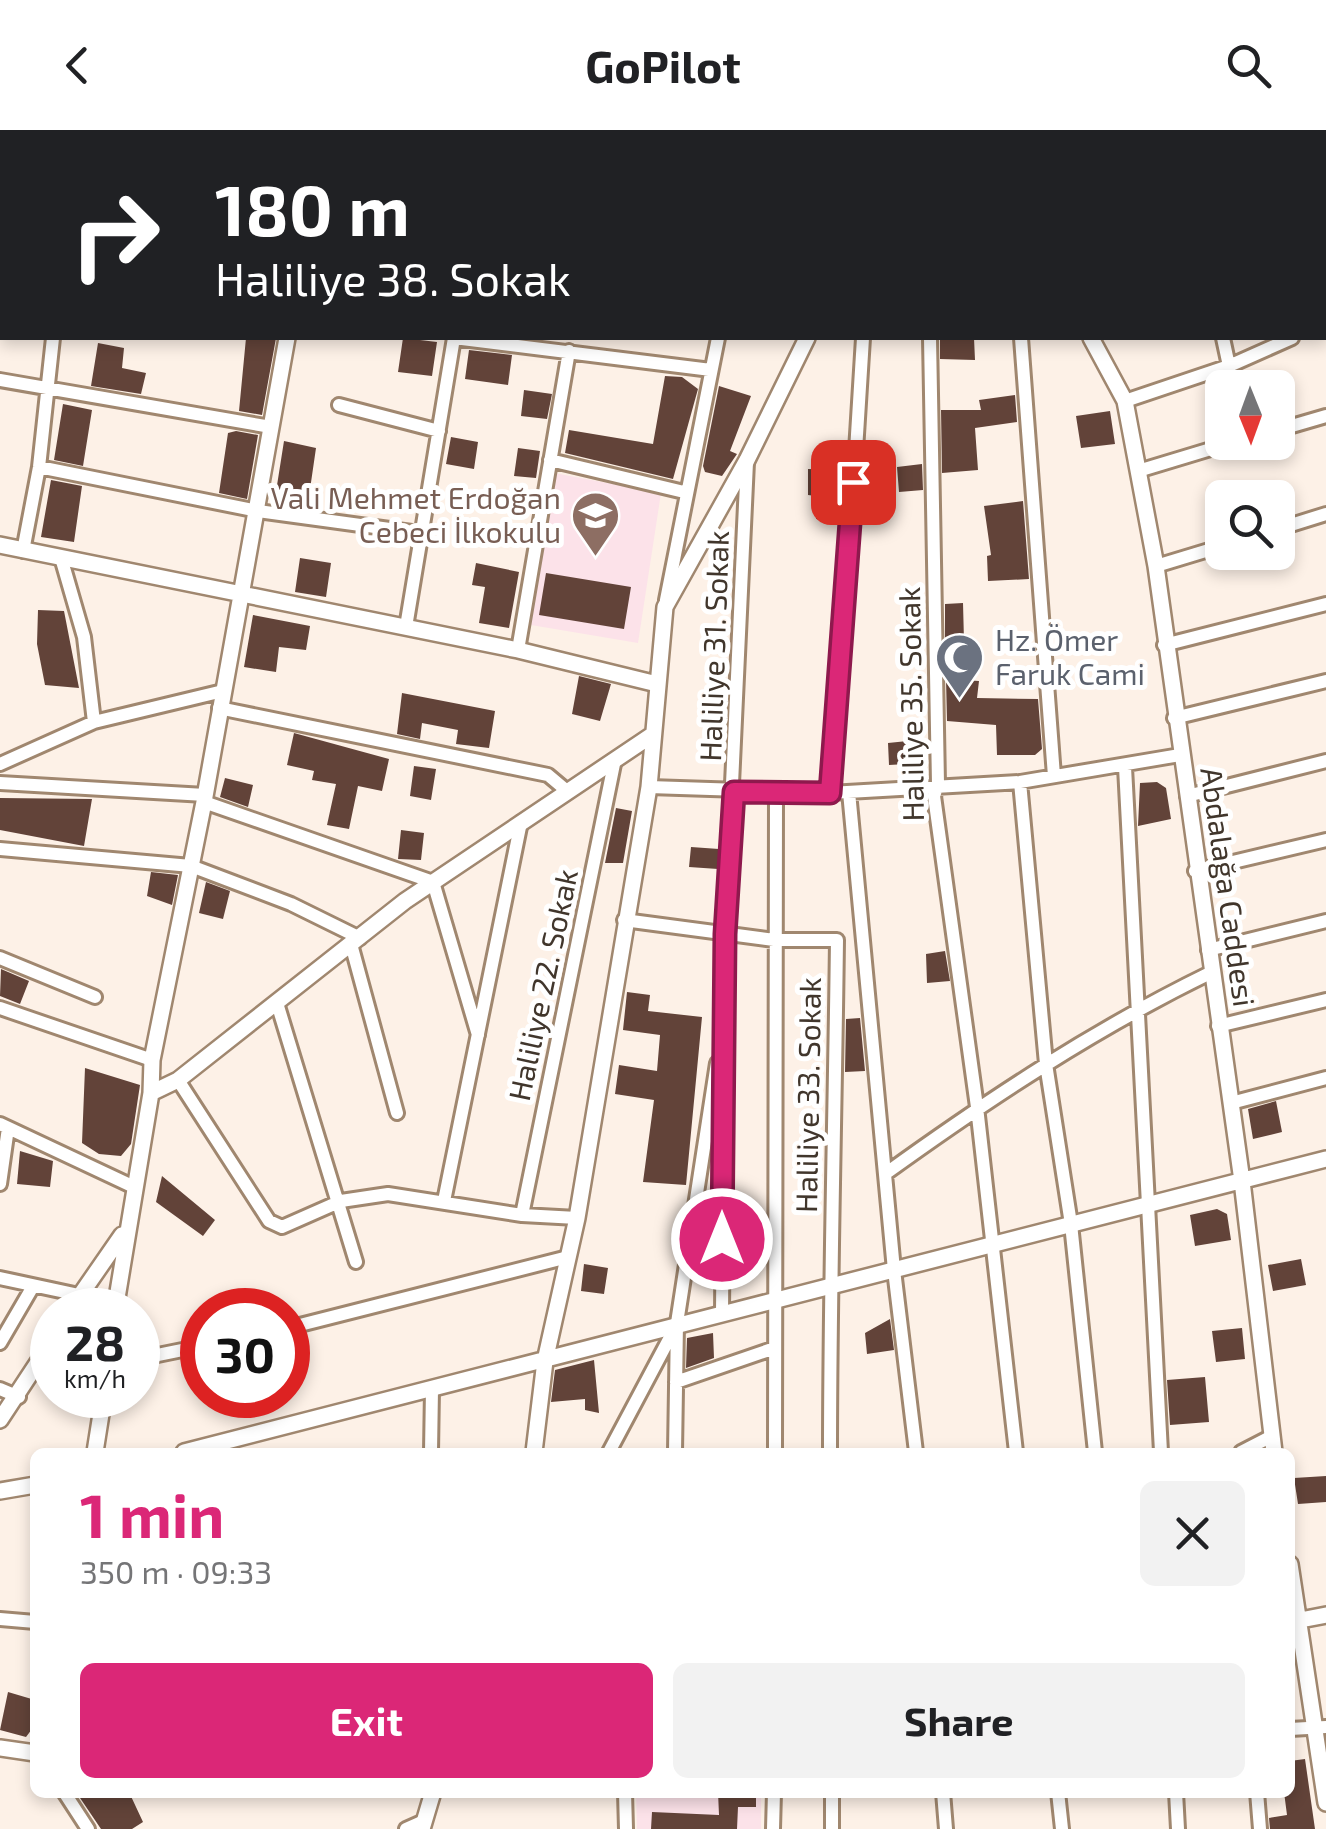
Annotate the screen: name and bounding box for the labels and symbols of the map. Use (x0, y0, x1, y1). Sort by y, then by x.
north arrow (1205, 370, 1295, 460)
pin (811, 440, 896, 525)
place label: Vali Mehmet Erdoğan Cebeci İlkokulu (270, 479, 561, 549)
school or university icon: Vali Mehmet Erdoğan Cebeci İlkokulu (570, 490, 622, 558)
street label: Haliliye 31. Sokak (691, 530, 735, 762)
street label: Haliliye 35. Sokak (890, 586, 930, 822)
place label: Hz. Ömer Faruk Cami (995, 621, 1145, 691)
mosque icon: Hz. Ömer Faruk Cami (934, 632, 986, 700)
street label: Abdalağa Caddesi (1194, 765, 1264, 1009)
street label: Haliliye 22. Sokak (500, 865, 584, 1104)
street label: Haliliye 33. Sokak (787, 977, 827, 1213)
position arrow (670, 1187, 774, 1291)
speed limit sign: 30 (180, 1288, 310, 1418)

